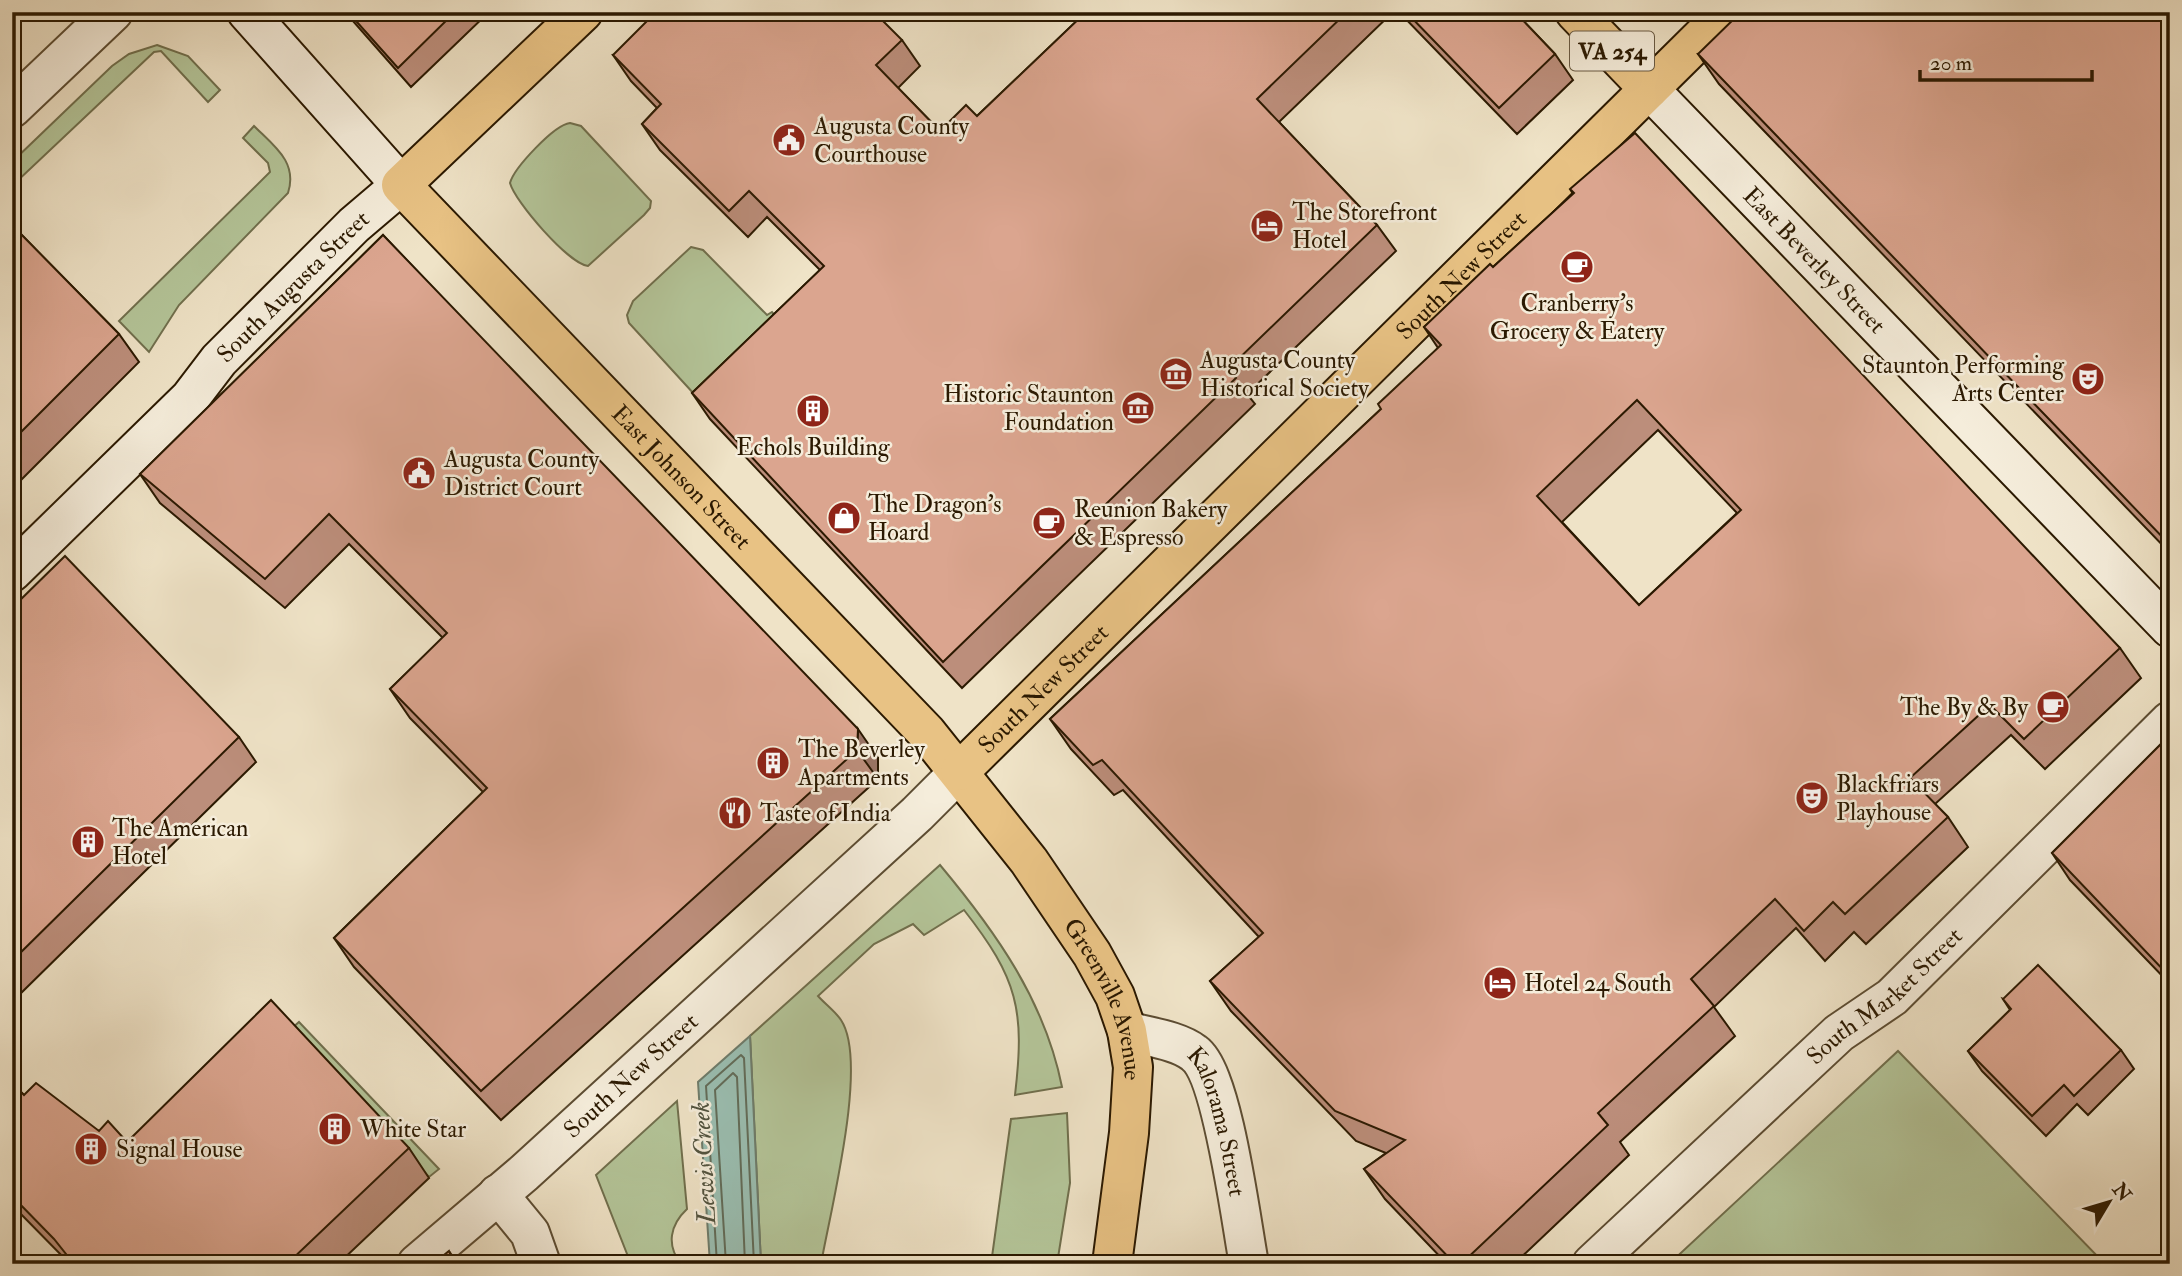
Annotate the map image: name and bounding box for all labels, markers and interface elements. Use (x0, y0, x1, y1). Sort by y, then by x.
road number: VA 254 (1570, 32, 1654, 70)
scale bar (1920, 38, 2091, 82)
text: 20 m (1930, 50, 1972, 77)
place label: Augusta County Courthouse (813, 111, 969, 170)
public building icon: Augusta County Courthouse (770, 121, 808, 159)
street label: East Beverley Street (1736, 180, 1892, 341)
place label: The Storefront Hotel (1292, 197, 1437, 256)
street label: South Augusta Street (210, 204, 376, 370)
street label: South New Street (1390, 204, 1533, 347)
hotel icon: The Storefront Hotel (1248, 207, 1286, 245)
cafe icon: Cranberry's Grocery & Eatery (1558, 248, 1596, 286)
place label: Cranberry's Grocery & Eatery (1490, 288, 1665, 347)
place label: Augusta County Historical Society (1199, 345, 1369, 404)
place label: Staunton Performing Arts Center (1862, 350, 2065, 409)
museum icon: Augusta County Historical Society (1157, 355, 1195, 393)
theatre icon: Staunton Performing Arts Center (2069, 360, 2107, 398)
place label: Historic Staunton Foundation (943, 379, 1114, 438)
museum icon: Historic Staunton Foundation (1119, 389, 1157, 427)
building icon: Echols Building (794, 392, 832, 430)
street label: East Johnson Street (604, 399, 758, 557)
place label: Echols Building (736, 432, 891, 463)
place label: Augusta County District Court (443, 444, 599, 503)
public building icon: Augusta County District Court (400, 454, 438, 492)
place label: The Dragon's Hoard (868, 489, 1002, 548)
place label: Reunion Bakery & Espresso (1074, 494, 1228, 553)
shop icon: The Dragon's Hoard (825, 499, 863, 537)
cafe icon: Reunion Bakery & Espresso (1030, 504, 1068, 542)
street label: South New Street (972, 618, 1116, 760)
cafe icon: The By & By (2034, 688, 2072, 726)
place label: The By & By (1900, 692, 2028, 723)
place label: The Beverley Apartments (797, 734, 925, 793)
building icon: The Beverley Apartments (754, 744, 792, 782)
place label: Blackfriars Playhouse (1836, 769, 1939, 828)
theatre icon: Blackfriars Playhouse (1793, 779, 1831, 817)
restaurant icon: Taste of India (716, 794, 754, 832)
place label: Taste of India (760, 798, 892, 829)
place label: The American Hotel (112, 813, 248, 872)
building icon: The American Hotel (69, 823, 107, 861)
street label: Greenville Avenue (1056, 912, 1148, 1081)
street label: South Market Street (1800, 921, 1969, 1072)
hotel icon: Hotel 24 South (1481, 964, 1519, 1002)
place label: Hotel 24 South (1524, 968, 1672, 999)
street label: South New Street (557, 1006, 705, 1145)
street label: Kalorama Street (1180, 1040, 1253, 1199)
water label: Lewis Creek (685, 1101, 723, 1226)
building icon: White Star (316, 1110, 354, 1148)
place label: White Star (359, 1114, 466, 1145)
building icon: Signal House (72, 1130, 110, 1168)
place label: Signal House (116, 1134, 242, 1165)
north arrow (2074, 1168, 2144, 1238)
text: N (2106, 1177, 2137, 1207)

